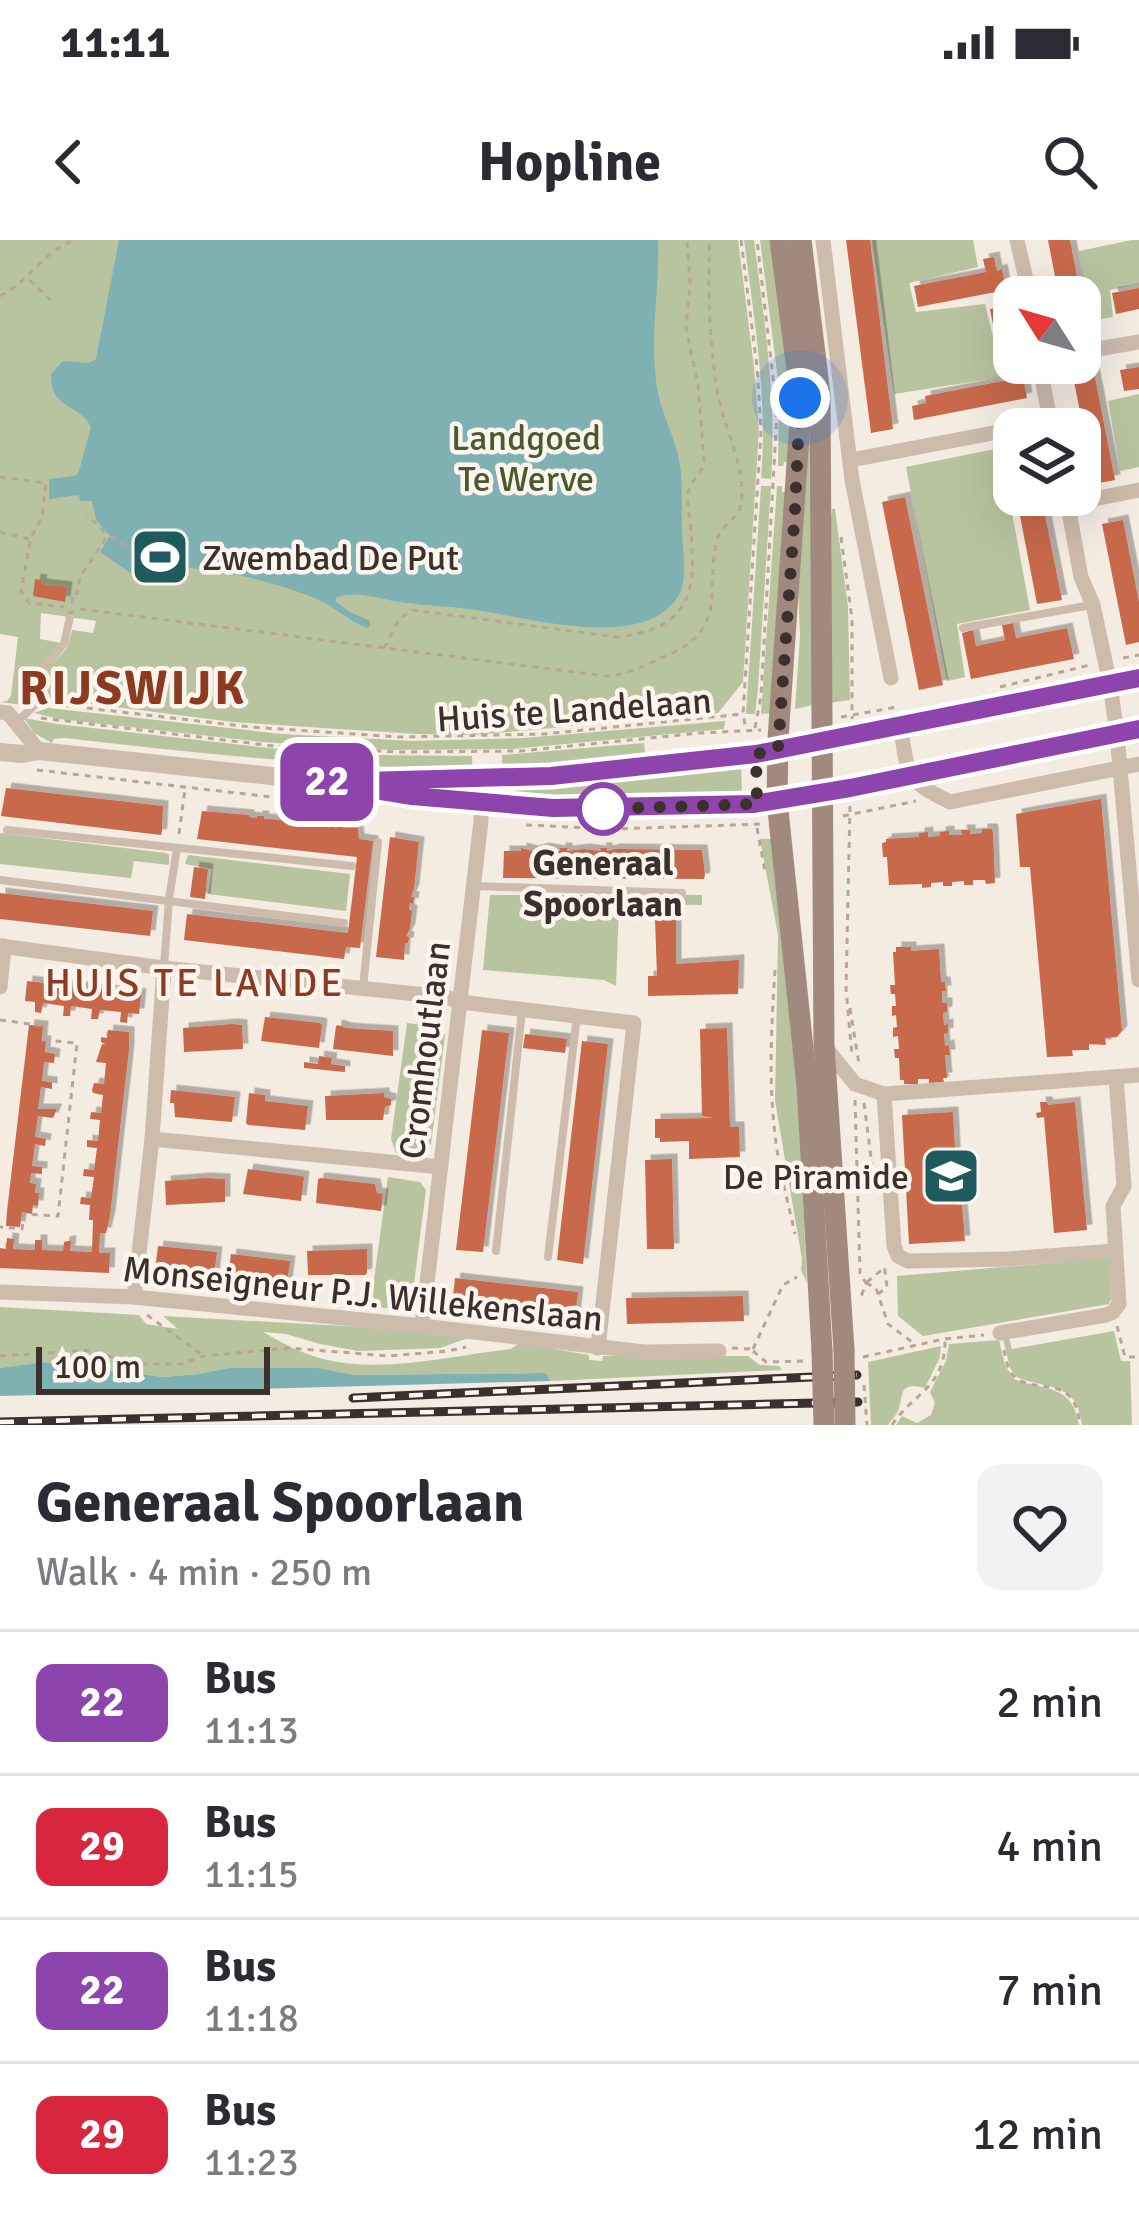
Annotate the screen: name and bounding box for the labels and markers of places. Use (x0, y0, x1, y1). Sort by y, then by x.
sports icon: Zwembad De Put (129, 526, 191, 588)
place label: Zwembad De Put (202, 536, 459, 581)
marker: Generaal Spoorlaan (578, 784, 628, 834)
place label: Generaal Spoorlaan (523, 841, 683, 927)
school or university icon: De Piramide (920, 1145, 982, 1207)
place label: De Piramide (723, 1155, 909, 1200)

